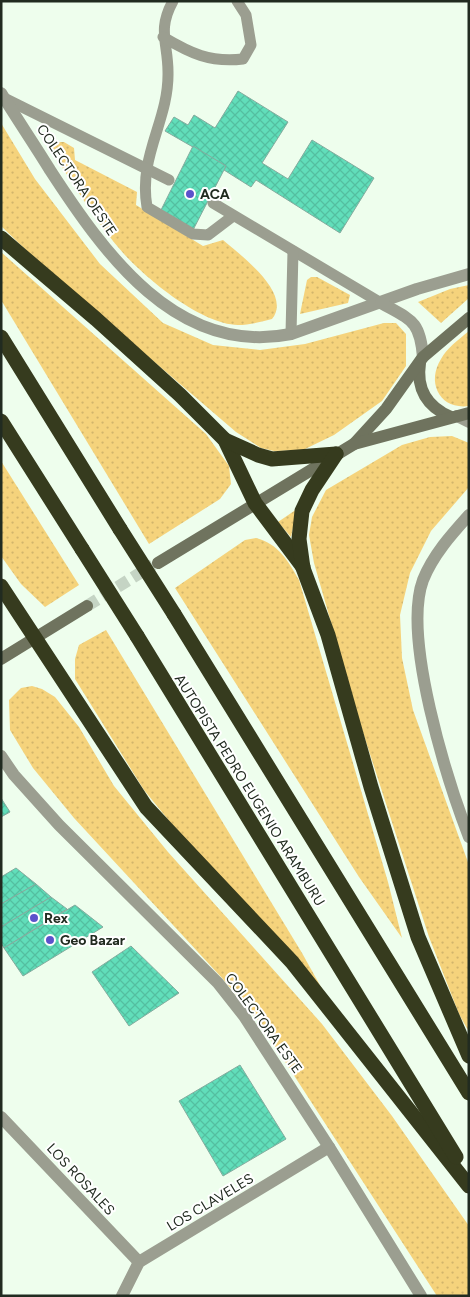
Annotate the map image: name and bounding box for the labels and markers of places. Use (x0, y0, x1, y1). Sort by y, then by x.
place label: ACA (200, 186, 230, 203)
marker: ACA (184, 188, 196, 200)
place label: Rex (44, 910, 69, 927)
marker: Rex (28, 912, 40, 924)
place label: Geo Bazar (60, 932, 126, 949)
marker: Geo Bazar (44, 934, 56, 946)

